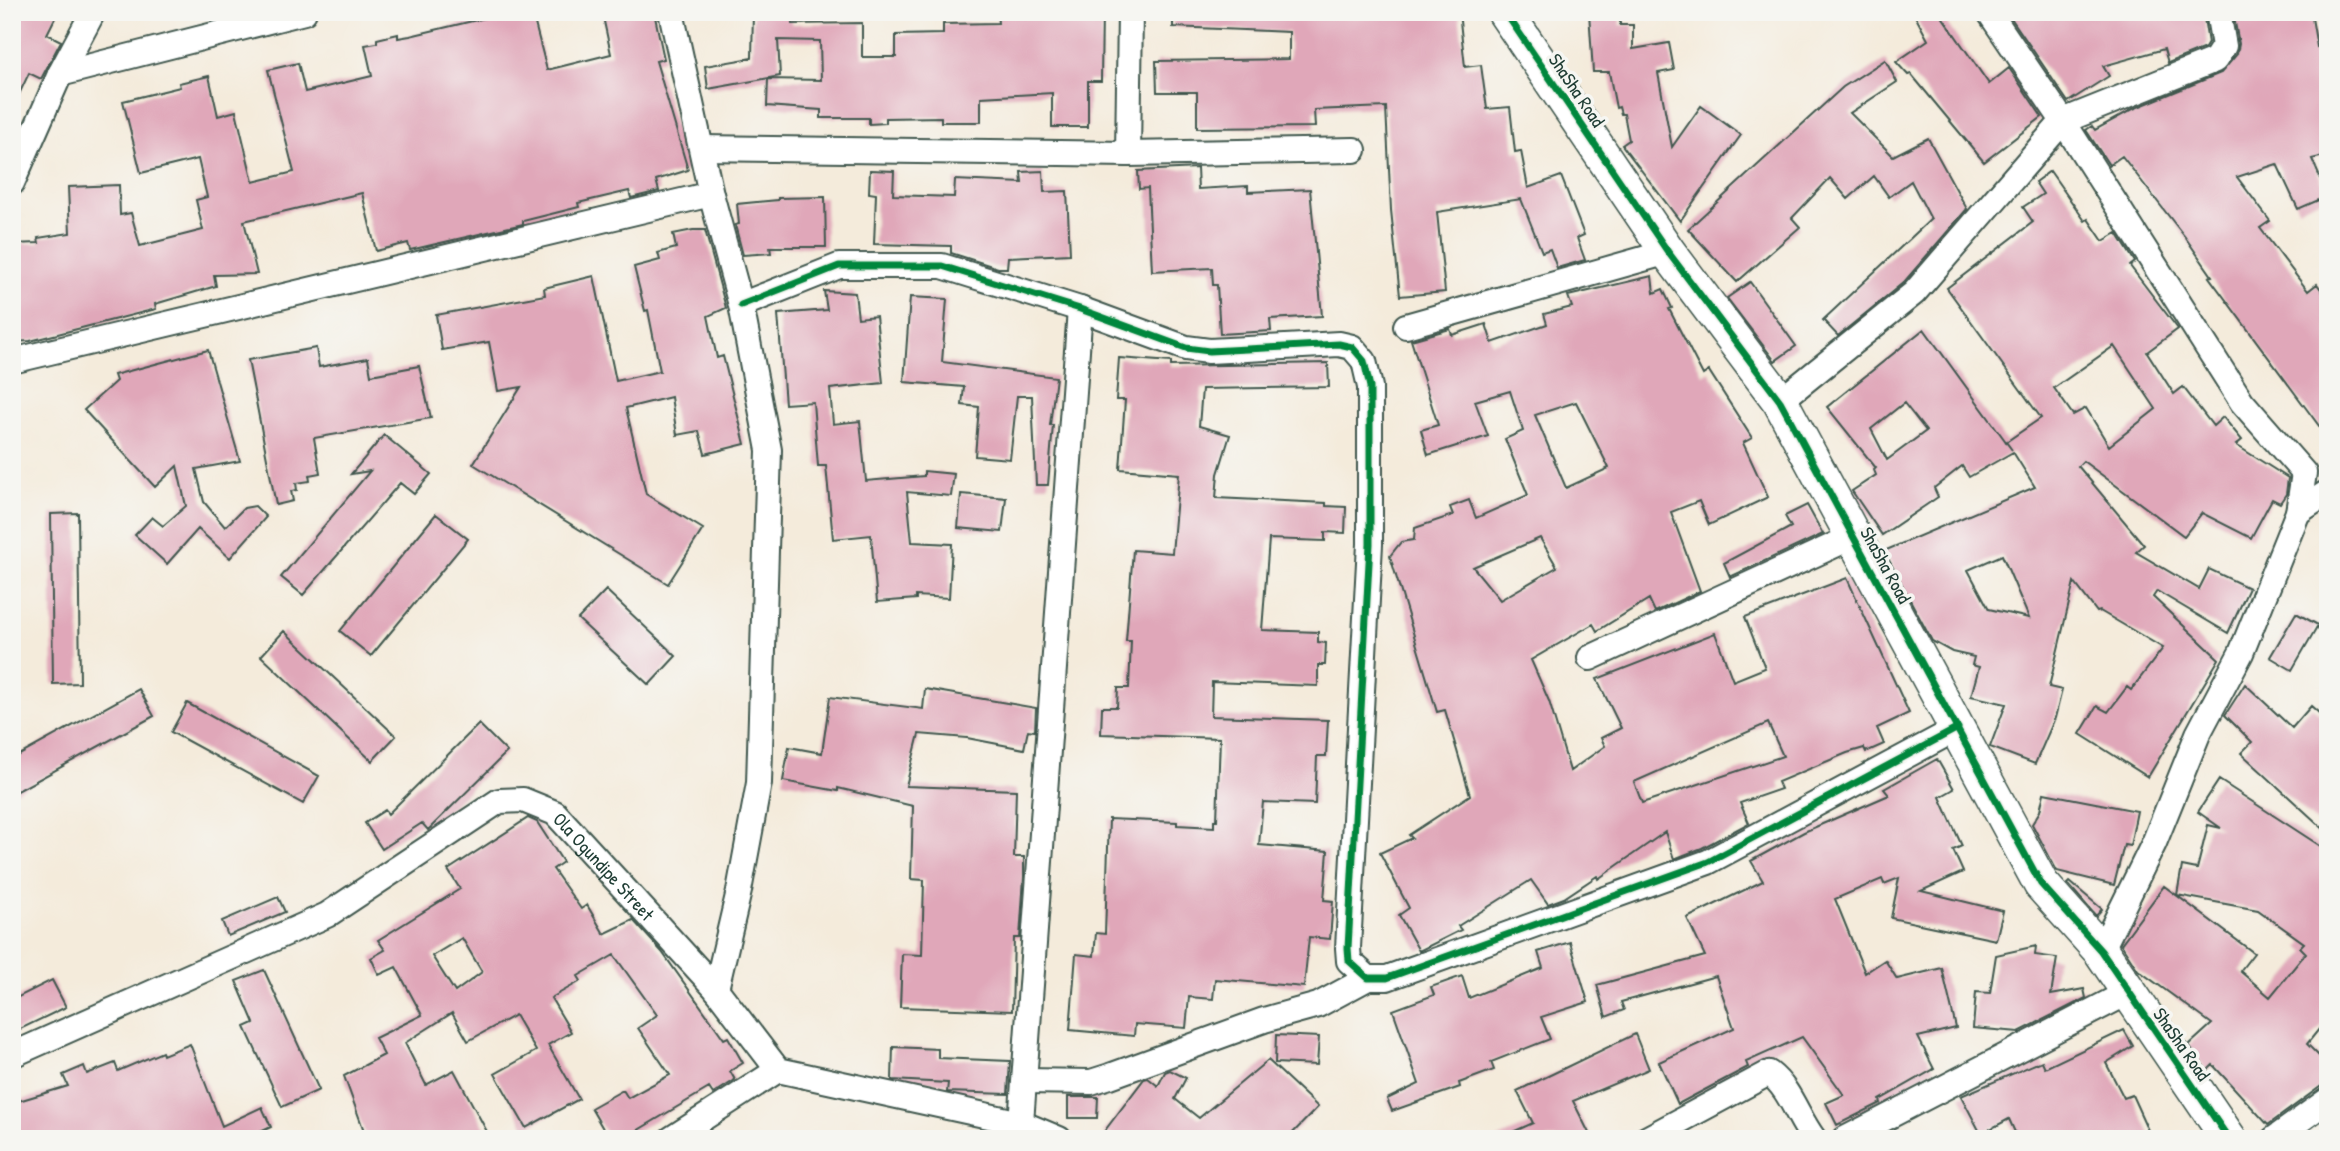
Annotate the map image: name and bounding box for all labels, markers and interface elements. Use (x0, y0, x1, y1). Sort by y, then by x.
street label: ShaSha Road (1543, 48, 1612, 132)
street label: ShaSha Road (1854, 522, 1918, 608)
street label: Ola Ogundipe Street (547, 806, 661, 927)
street label: ShaSha Road (2147, 1002, 2217, 1086)

